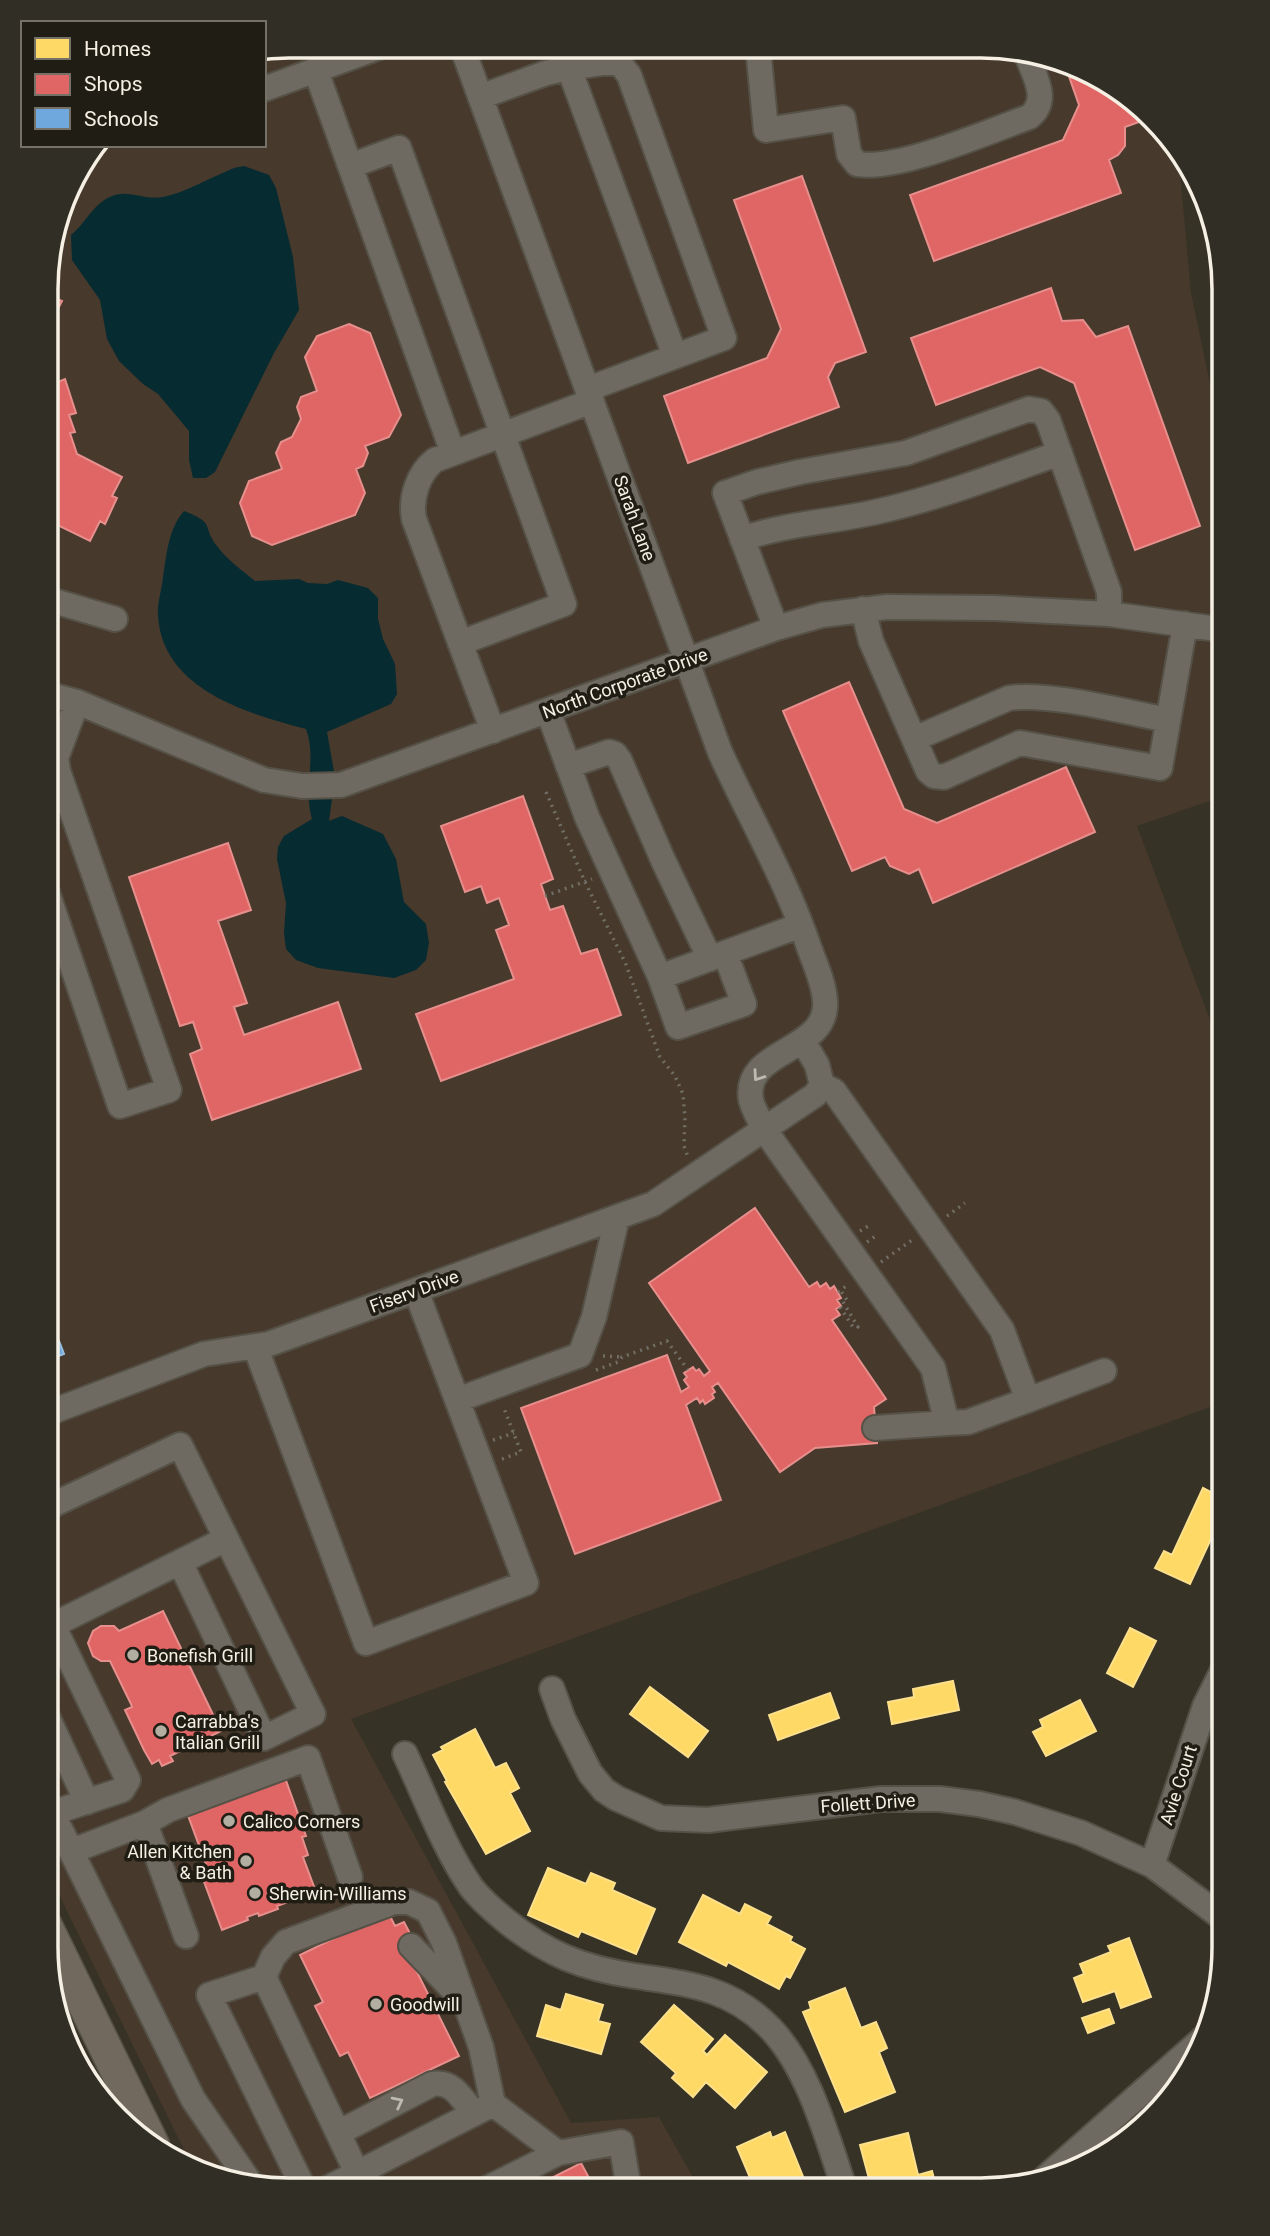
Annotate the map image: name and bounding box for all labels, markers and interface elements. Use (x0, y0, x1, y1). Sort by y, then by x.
legend (21, 21, 266, 147)
text: Homes (84, 37, 151, 61)
text: Shops (84, 72, 143, 96)
text: Schools (84, 107, 159, 131)
street label: Sarah Lane (610, 472, 660, 564)
street label: North Corporate Drive (540, 643, 710, 723)
one-way arrow (753, 1068, 766, 1081)
street label: Fiserv Drive (367, 1265, 461, 1317)
place label: Bonefish Grill (147, 1645, 253, 1666)
marker: Bonefish Grill (125, 1647, 141, 1663)
place label: Carrabba's Italian Grill (175, 1711, 260, 1753)
marker: Carrabba's Italian Grill (153, 1723, 169, 1739)
street label: Avie Court (1155, 1742, 1201, 1828)
street label: Follett Drive (820, 1789, 916, 1817)
place label: Calico Corners (243, 1811, 360, 1832)
marker: Calico Corners (221, 1813, 237, 1829)
place label: Allen Kitchen & Bath (127, 1841, 232, 1883)
marker: Allen Kitchen & Bath (238, 1853, 254, 1869)
place label: Sherwin-Williams (269, 1883, 407, 1904)
marker: Sherwin-Williams (247, 1885, 263, 1901)
place label: Goodwill (390, 1994, 460, 2015)
marker: Goodwill (368, 1996, 384, 2012)
one-way arrow (391, 2097, 403, 2110)

